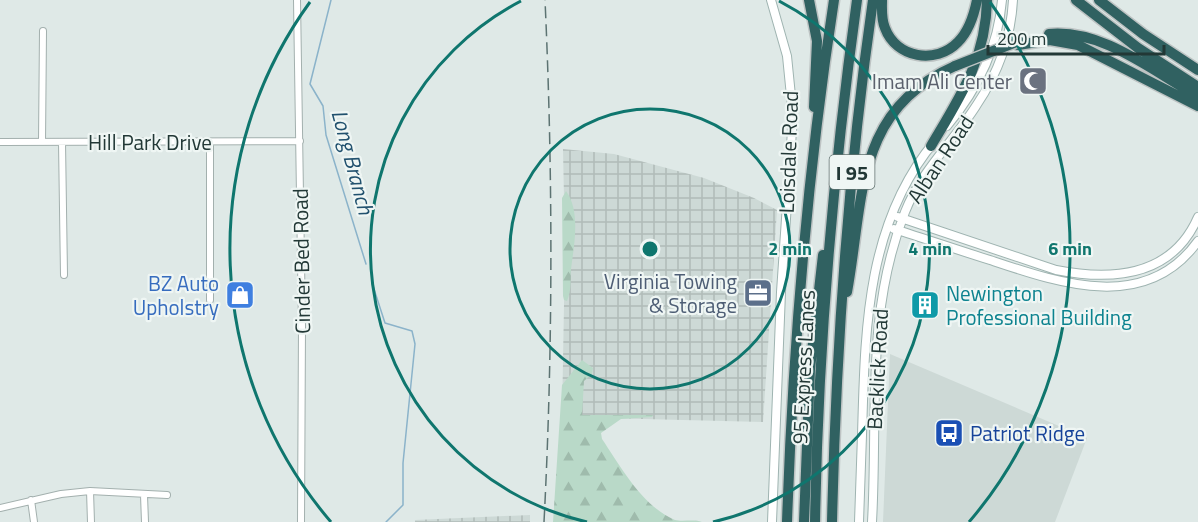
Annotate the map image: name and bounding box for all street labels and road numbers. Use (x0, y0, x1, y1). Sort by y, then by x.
street label: Loisdale Road (770, 90, 806, 214)
street label: Alban Road (899, 108, 981, 210)
street label: Hill Park Drive (88, 126, 212, 158)
road number: I 95 (830, 155, 874, 189)
street label: Cinder Bed Road (284, 188, 318, 334)
street label: 95 Express Lanes (783, 289, 823, 445)
street label: Backlick Road (858, 308, 896, 430)

